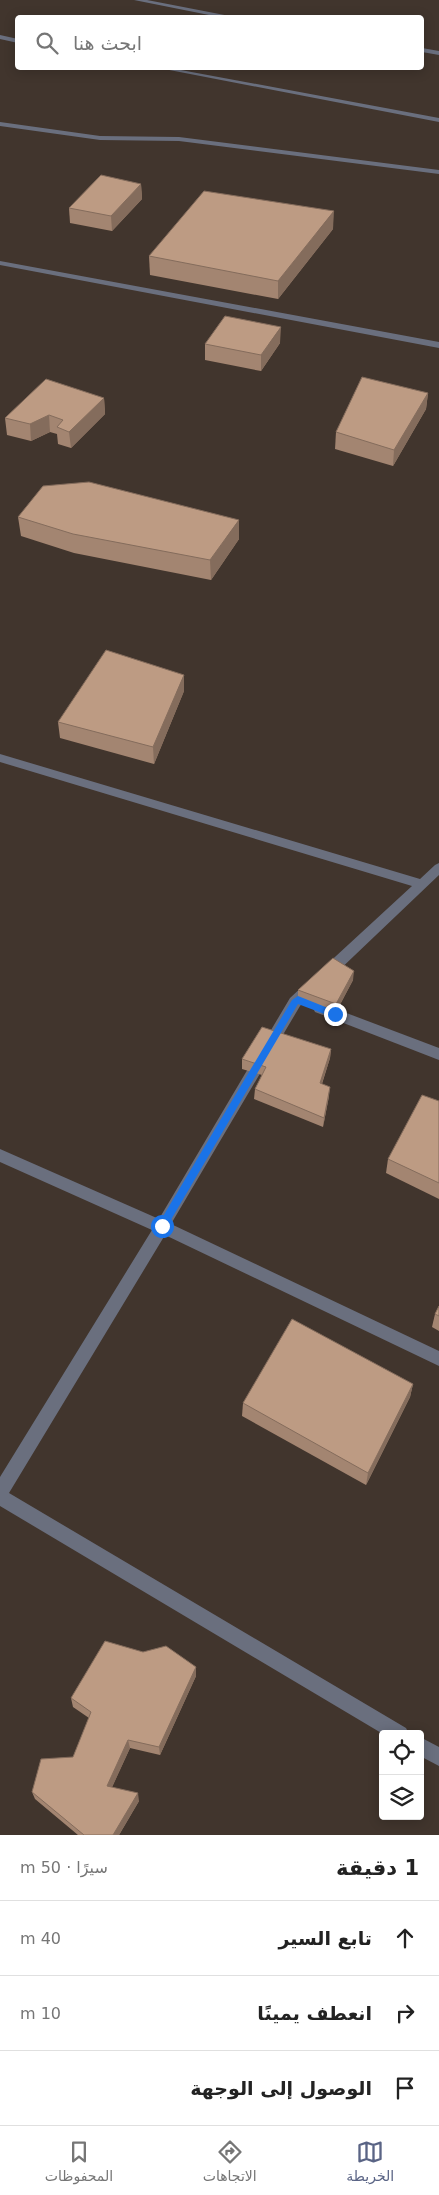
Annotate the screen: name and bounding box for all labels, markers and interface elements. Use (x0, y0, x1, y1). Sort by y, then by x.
search box (15, 15, 424, 70)
icon: search (33, 29, 61, 57)
text: ابحث هنا (73, 32, 142, 54)
route end (324, 1003, 347, 1026)
route start (151, 1215, 174, 1238)
map controls (379, 1730, 424, 1820)
button: locate (379, 1730, 424, 1775)
button: layers (379, 1775, 424, 1820)
text: 1 دقيقة (336, 1856, 419, 1880)
text: سيرًا · 50 m (20, 1858, 108, 1877)
icon: ahead (391, 1924, 419, 1952)
text: تابع السير (278, 1927, 372, 1949)
text: 40 m (20, 1929, 61, 1948)
icon: right (391, 1999, 419, 2027)
text: انعطف يمينًا (257, 2002, 372, 2024)
text: 10 m (20, 2004, 61, 2023)
icon: arrive (391, 2074, 419, 2102)
text: الوصول إلى الوجهة (190, 2077, 372, 2099)
tab: المحفوظات (45, 2138, 113, 2184)
tab: الاتجاهات (203, 2138, 257, 2184)
tab: الخريطة (346, 2138, 394, 2184)

